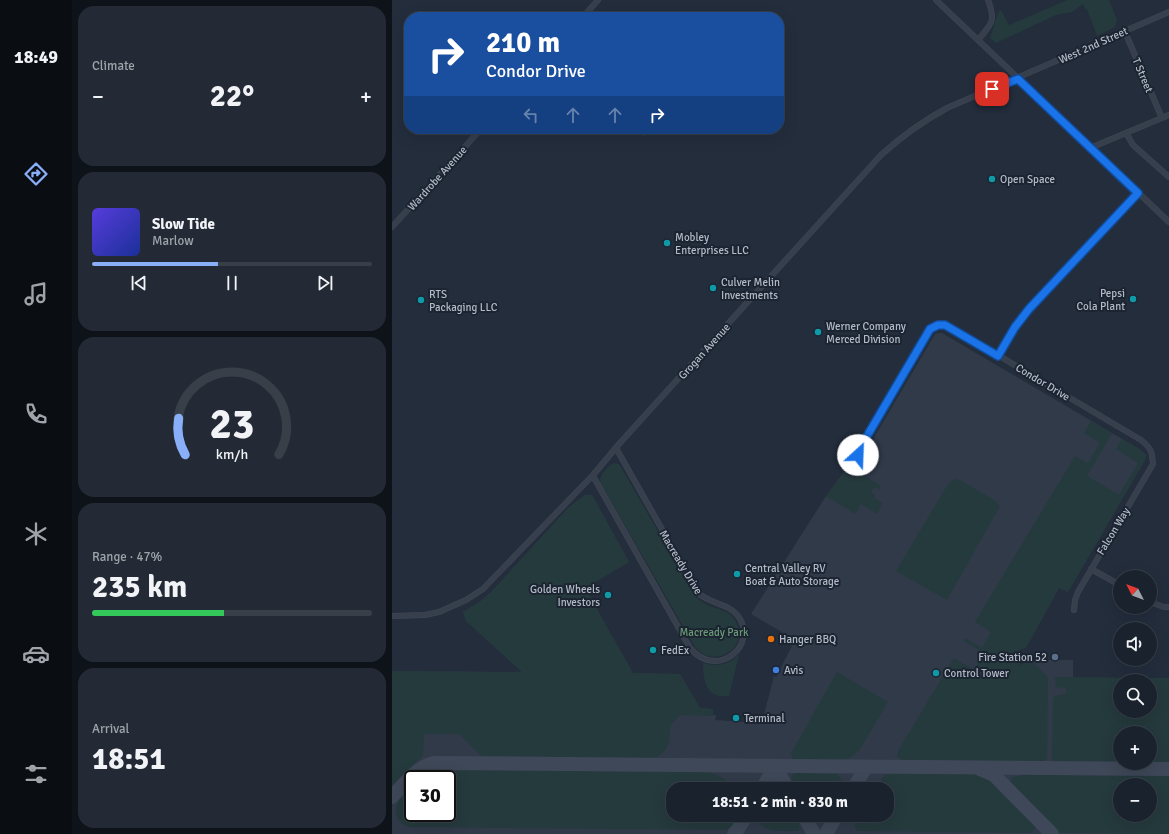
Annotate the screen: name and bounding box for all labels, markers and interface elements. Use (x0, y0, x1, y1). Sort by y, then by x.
street label: West 2nd Street (1057, 24, 1130, 67)
text: 210 m (486, 26, 560, 60)
icon: right (420, 28, 472, 80)
text: 18:49 (14, 46, 58, 68)
street label: T Street (1129, 56, 1156, 95)
text: Climate (92, 58, 135, 74)
text: Condor Drive (486, 60, 586, 82)
pin (975, 72, 1009, 106)
text: 22° (210, 78, 254, 115)
icon: arrive (981, 78, 1003, 100)
text: − (92, 83, 104, 110)
text: + (360, 83, 372, 110)
icon: left (520, 104, 542, 126)
icon: ahead (562, 104, 584, 126)
icon: ahead (604, 104, 626, 126)
icon: right (646, 104, 668, 126)
street label: Wardrobe Avenue (405, 144, 470, 213)
icon: directions (22, 160, 50, 188)
place label: Open Space (1000, 173, 1055, 186)
marker: Open Space (987, 174, 997, 184)
text: Slow Tide (152, 215, 215, 233)
place label: Mobley Enterprises LLC (675, 231, 749, 257)
text: Marlow (152, 233, 194, 249)
marker: Mobley Enterprises LLC (662, 238, 672, 248)
icon: previous (128, 272, 150, 294)
icon: pause (221, 272, 243, 294)
icon: next (314, 272, 336, 294)
place label: Culver Melin Investments (721, 276, 780, 302)
icon: music (22, 280, 50, 308)
marker: Culver Melin Investments (708, 283, 718, 293)
place label: Pepsi Cola Plant (1077, 287, 1125, 313)
place label: RTS Packaging LLC (429, 288, 498, 314)
marker: Pepsi Cola Plant (1128, 294, 1138, 304)
marker: RTS Packaging LLC (416, 295, 426, 305)
place label: Werner Company Merced Division (826, 320, 907, 346)
street label: Grogan Avenue (676, 321, 733, 382)
marker: Werner Company Merced Division (813, 327, 823, 337)
street label: Condor Drive (1013, 361, 1072, 404)
text: 23 (210, 399, 254, 450)
icon: phone (22, 400, 50, 428)
position arrow (837, 434, 879, 476)
text: km/h (216, 446, 248, 463)
street label: Falcon Way (1094, 505, 1133, 557)
icon: climate (22, 520, 50, 548)
street label: Macready Drive (656, 528, 705, 597)
text: Range · 47% (92, 549, 162, 565)
place label: Central Valley RV Boat & Auto Storage (745, 562, 839, 588)
text: 235 km (92, 569, 187, 606)
marker: Central Valley RV Boat & Auto Storage (732, 569, 742, 579)
north arrow (1113, 570, 1157, 614)
map controls (1113, 570, 1157, 822)
place label: Golden Wheels Investors (530, 583, 600, 609)
marker: Golden Wheels Investors (603, 590, 613, 600)
button: sound (1113, 622, 1157, 666)
park label: Macready Park (679, 626, 749, 639)
place label: Hanger BBQ (779, 633, 836, 646)
marker: Hanger BBQ (766, 634, 776, 644)
icon: car (22, 640, 50, 668)
place label: FedEx (661, 644, 689, 657)
marker: FedEx (648, 645, 658, 655)
place label: Fire Station 52 (978, 651, 1047, 664)
marker: Fire Station 52 (1050, 652, 1060, 662)
place label: Avis (784, 664, 803, 677)
marker: Avis (771, 665, 781, 675)
place label: Control Tower (944, 667, 1009, 680)
marker: Control Tower (931, 668, 941, 678)
button: search (1113, 674, 1157, 718)
place label: Terminal (744, 712, 785, 725)
marker: Terminal (731, 713, 741, 723)
text: Arrival (92, 721, 129, 737)
button: + (1113, 726, 1157, 770)
text: 18:51 (92, 741, 166, 778)
icon: filters (22, 760, 50, 788)
speed limit sign: 30 (404, 770, 456, 822)
button: − (1113, 778, 1157, 822)
text: 18:51 · 2 min · 830 m (712, 793, 848, 811)

